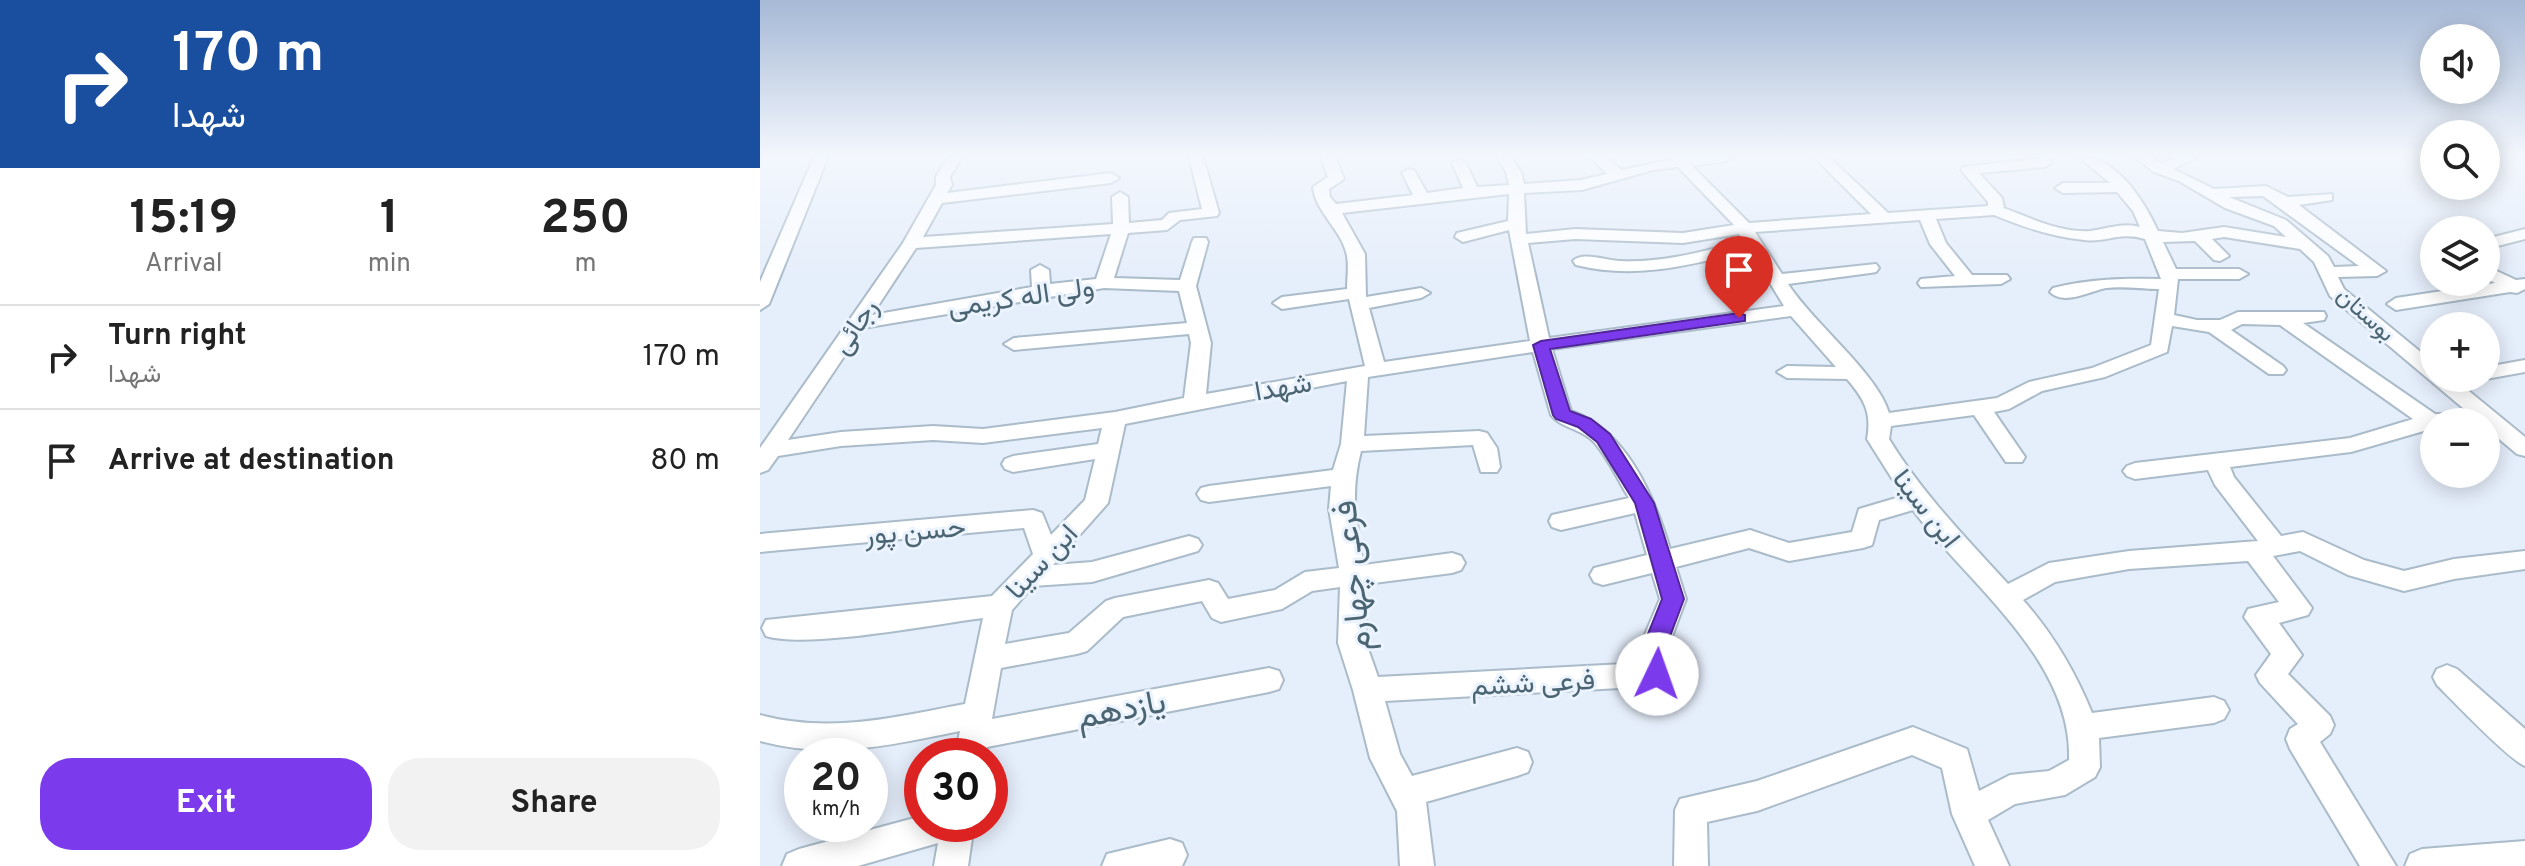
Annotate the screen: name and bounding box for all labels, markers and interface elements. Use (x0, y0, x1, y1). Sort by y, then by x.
text: 170 m (172, 21, 324, 91)
map controls (2420, 24, 2500, 488)
button: sound (2420, 24, 2500, 104)
icon: right (40, 32, 144, 136)
text: شهدا (172, 95, 246, 141)
button: search (2420, 120, 2500, 200)
text: 15:19 (129, 190, 238, 250)
text: 1 (380, 190, 399, 250)
text: 250 (540, 190, 631, 250)
button: layers (2420, 216, 2500, 296)
pin (1705, 236, 1773, 318)
text: Arrival (145, 248, 223, 281)
text: min (368, 248, 411, 281)
text: m (574, 248, 597, 281)
icon: arrive (1717, 248, 1761, 292)
street label: ولی اله کریمی (946, 271, 1097, 327)
street label: بوستان (2329, 281, 2400, 350)
street label: رجائی (825, 293, 888, 363)
button: + (2420, 312, 2500, 392)
text: Turn right (108, 318, 246, 355)
icon: right (40, 335, 84, 379)
text: 170 m (642, 339, 720, 376)
text: شهدا (108, 359, 161, 392)
street label: شهدا (1252, 366, 1315, 412)
button: − (2420, 408, 2500, 488)
icon: arrive (40, 439, 84, 483)
text: Arrive at destination (108, 443, 394, 480)
text: 80 m (650, 443, 720, 480)
street label: ابن سینا (1883, 463, 1967, 557)
street label: فرعی چهارم (1325, 498, 1384, 653)
street label: حسن پور (862, 511, 967, 555)
street label: ابن سینا (999, 518, 1087, 608)
position arrow (1615, 632, 1699, 716)
street label: فرعی ششم (1470, 664, 1596, 706)
street label: یازدهم (1073, 682, 1170, 741)
speed limit sign: 30 (904, 738, 1008, 842)
text: 20 (811, 755, 861, 805)
button: Exit (40, 758, 372, 850)
button: Share (388, 758, 720, 850)
text: km/h (812, 797, 860, 823)

